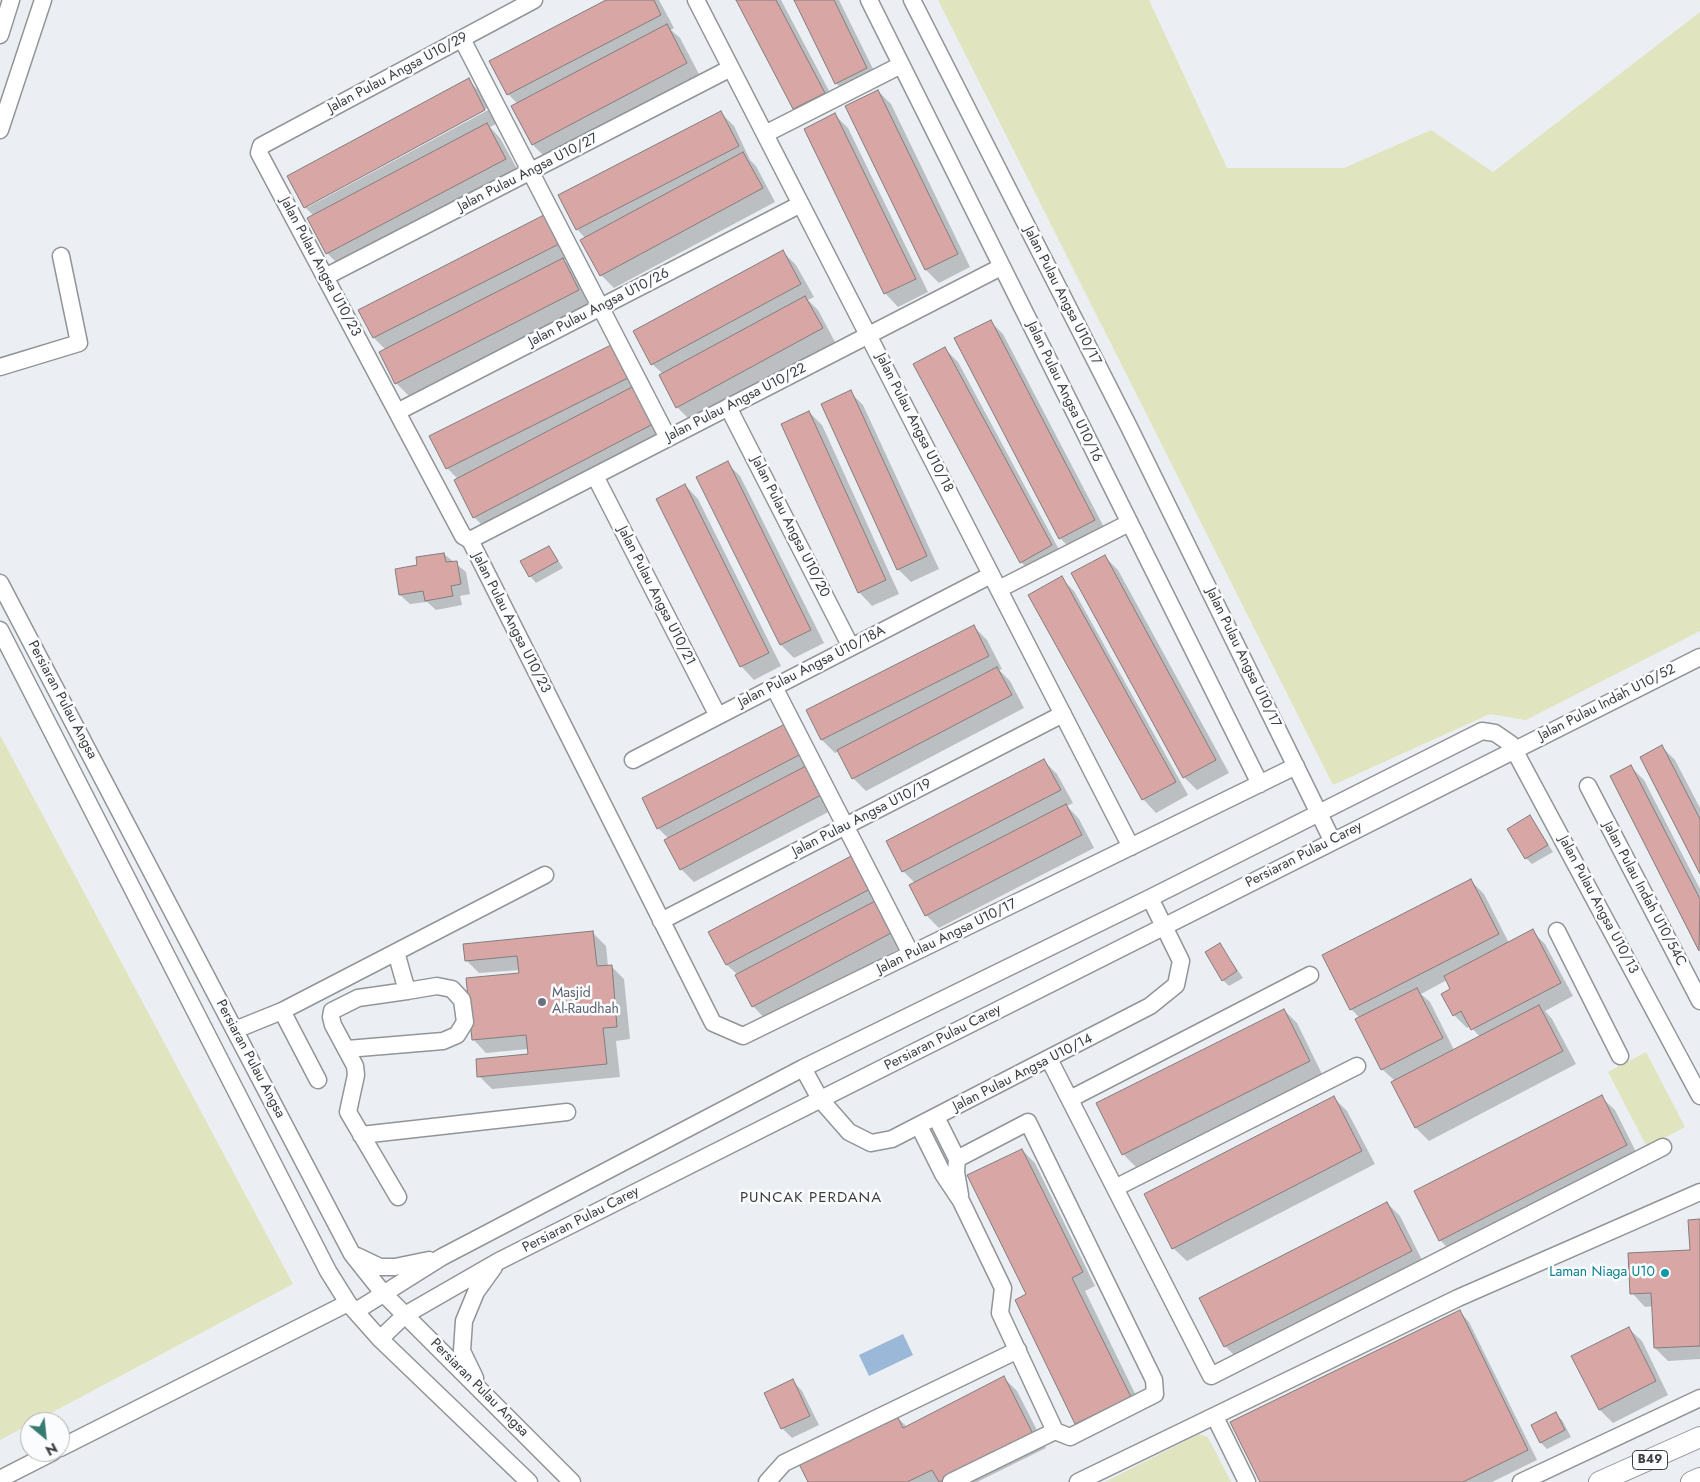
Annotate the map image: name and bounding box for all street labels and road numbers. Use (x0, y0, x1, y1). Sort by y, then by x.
street label: Jalan Pulau Angsa U10/29 (325, 29, 471, 117)
street label: Jalan Pulau Angsa U10/27 (455, 130, 601, 216)
street label: Jalan Pulau Angsa U10/23 (276, 195, 364, 339)
street label: Jalan Pulau Angsa U10/17 (1020, 224, 1104, 368)
street label: Jalan Pulau Angsa U10/26 (526, 265, 672, 351)
street label: Jalan Pulau Angsa U10/16 (1023, 319, 1105, 465)
street label: Jalan Pulau Angsa U10/18 (872, 351, 956, 495)
street label: Jalan Pulau Angsa U10/22 (663, 360, 809, 446)
street label: Jalan Pulau Angsa U10/20 (747, 454, 833, 600)
street label: Jalan Pulau Angsa U10/21 (614, 524, 698, 668)
street label: Jalan Pulau Angsa U10/23 (468, 550, 554, 696)
street label: Jalan Pulau Angsa U10/17 (1202, 585, 1284, 731)
street label: Jalan Pulau Angsa U10/18A (736, 623, 888, 711)
street label: Persiaran Pulau Angsa (24, 638, 100, 762)
street label: Jalan Pulau Indah U10/52 (1536, 661, 1678, 745)
street label: Jalan Pulau Angsa U10/19 (790, 776, 934, 860)
street label: Persiaran Pulau Carey (1243, 818, 1365, 892)
street label: Jalan Pulau Indah U10/54C (1599, 819, 1689, 969)
street label: Jalan Pulau Angsa U10/13 (1555, 833, 1641, 977)
street label: Jalan Pulau Angsa U10/17 (874, 896, 1020, 978)
street label: Persiaran Pulau Angsa (212, 997, 288, 1121)
street label: Persiaran Pulau Carey (882, 1001, 1004, 1075)
street label: Jalan Pulau Angsa U10/14 (951, 1031, 1095, 1115)
street label: Persiaran Pulau Carey (520, 1183, 642, 1257)
street label: Persiaran Pulau Angsa (427, 1336, 531, 1440)
road number: B49 (1632, 1450, 1668, 1470)

